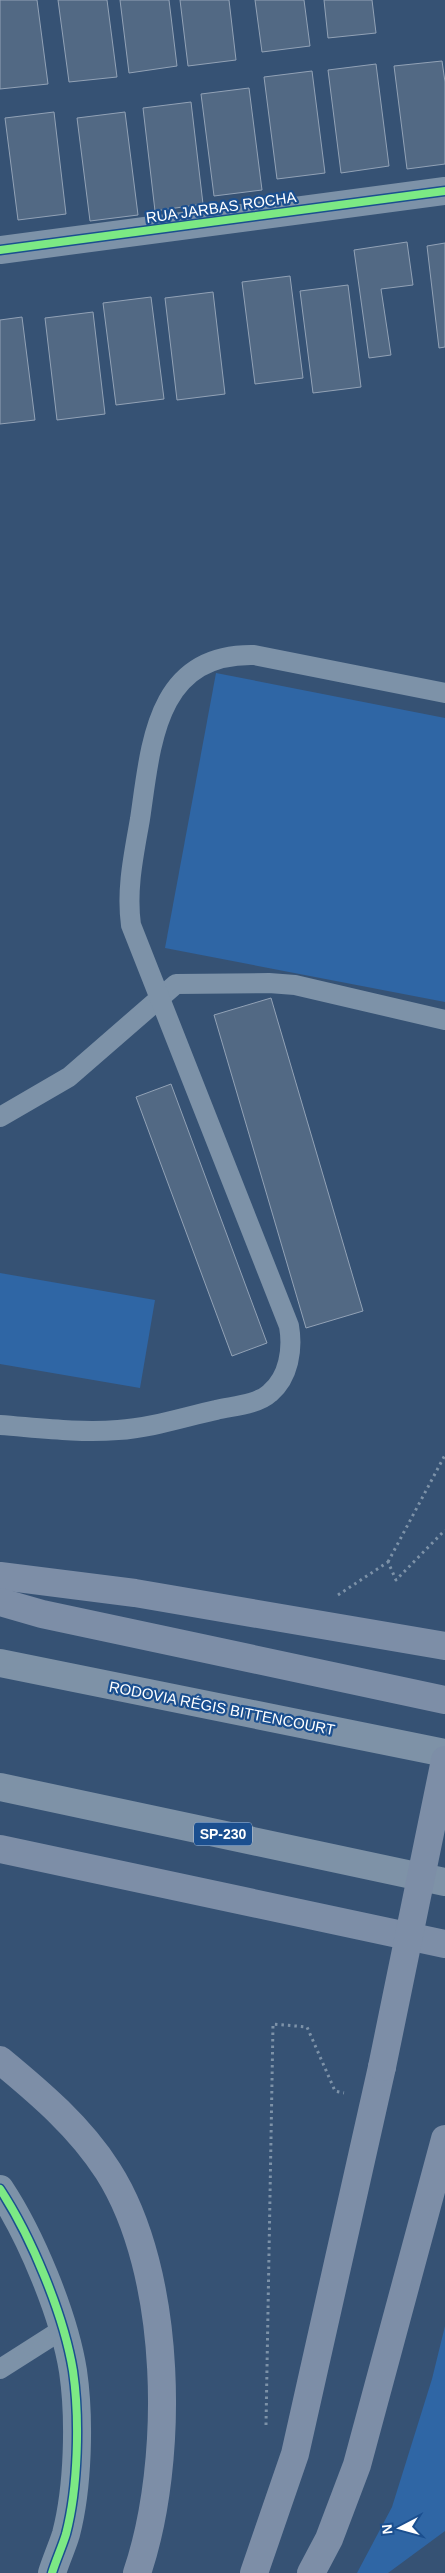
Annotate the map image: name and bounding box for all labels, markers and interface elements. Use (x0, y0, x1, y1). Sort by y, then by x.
street label: RUA JARBAS ROCHA (145, 188, 297, 226)
street label: RODOVIA RÉGIS BITTENCOURT (108, 1678, 336, 1738)
road number: SP-230 (194, 1822, 252, 1846)
north arrow (375, 2503, 425, 2553)
text: N (379, 2523, 396, 2535)

